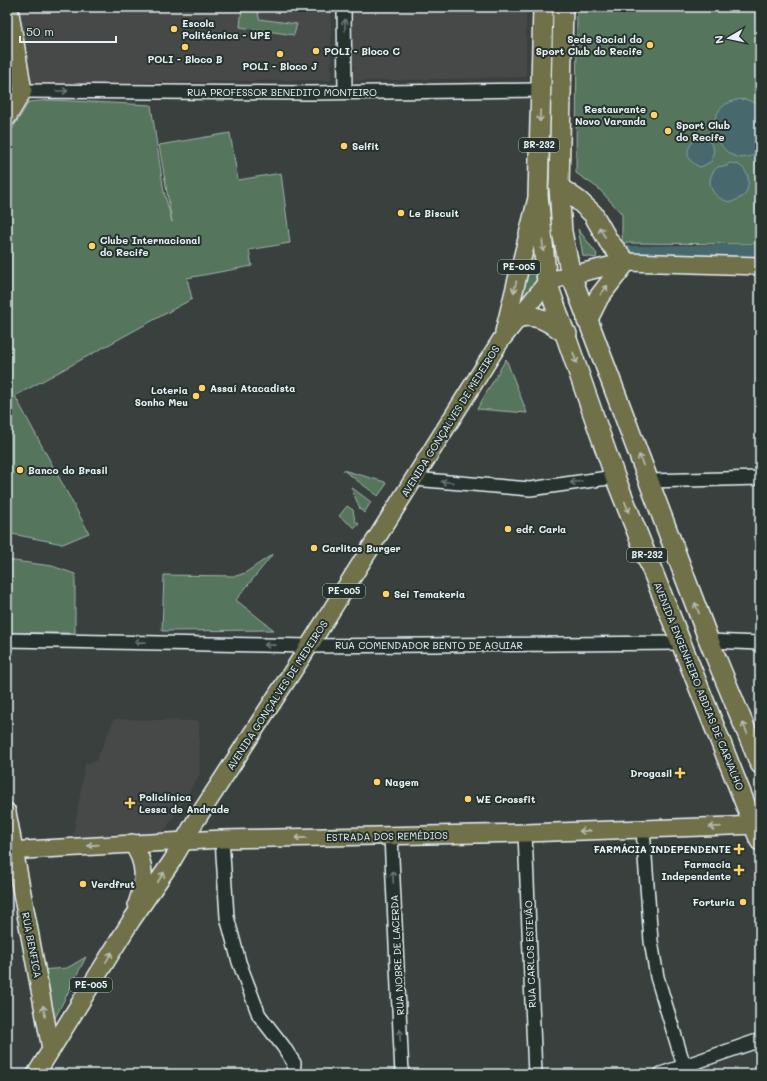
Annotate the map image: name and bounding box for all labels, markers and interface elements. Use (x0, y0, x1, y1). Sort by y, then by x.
place label: Escola Politécnica - UPE (182, 16, 270, 42)
scale bar (20, 18, 116, 44)
north arrow (709, 18, 749, 58)
one-way arrow (341, 19, 349, 32)
text: 50 m (26, 23, 54, 39)
marker: Escola Politécnica - UPE (169, 24, 179, 34)
place label: Sede Social do Sport Club do Recife (536, 32, 642, 58)
text: N (711, 34, 727, 45)
marker: Sede Social do Sport Club do Recife (645, 40, 655, 50)
marker: POLI - Bloco B (180, 42, 190, 52)
place label: POLI - Bloco C (324, 44, 400, 58)
marker: POLI - Bloco C (311, 46, 321, 56)
marker: POLI - Bloco J (275, 49, 285, 59)
place label: POLI - Bloco B (147, 52, 223, 66)
place label: POLI - Bloco J (242, 59, 318, 73)
street label: RUA PROFESSOR BENEDITO MONTEIRO (187, 85, 377, 99)
one-way arrow (55, 87, 68, 95)
place label: Restaurante Novo Varanda (575, 102, 646, 128)
one-way arrow (536, 109, 544, 122)
marker: Restaurante Novo Varanda (649, 110, 659, 120)
place label: Sport Club do Recife (676, 118, 730, 144)
marker: Sport Club do Recife (663, 126, 673, 136)
road number: BR-232 (519, 138, 559, 152)
place label: Selfit (352, 139, 380, 153)
marker: Selfit (339, 141, 349, 151)
place label: Le Biscuit (409, 206, 460, 220)
marker: Le Biscuit (396, 208, 406, 218)
one-way arrow (598, 226, 606, 238)
place label: Clube Internacional do Recife (100, 233, 200, 259)
one-way arrow (539, 239, 547, 252)
marker: Clube Internacional do Recife (87, 241, 97, 251)
road number: PE-005 (498, 260, 540, 274)
one-way arrow (510, 280, 518, 293)
one-way arrow (600, 285, 608, 296)
street label: AVENIDA GONÇALVES DE MEDEIROS (397, 342, 503, 499)
one-way arrow (572, 352, 579, 365)
place label: Assaí Atacadista (210, 381, 295, 395)
place label: Loteria Sonho Meu (135, 383, 188, 409)
marker: Assaí Atacadista (197, 383, 207, 393)
marker: Loteria Sonho Meu (191, 391, 201, 401)
one-way arrow (637, 454, 645, 466)
place label: Banco do Brasil (28, 463, 108, 477)
marker: Banco do Brasil (15, 465, 25, 475)
one-way arrow (441, 478, 454, 485)
one-way arrow (570, 478, 583, 486)
one-way arrow (624, 501, 632, 513)
place label: edf. Carla (516, 522, 566, 536)
marker: edf. Carla (503, 524, 513, 534)
place label: Carlitos Burger (322, 541, 401, 555)
marker: Carlitos Burger (309, 543, 319, 553)
road number: BR-232 (627, 548, 667, 562)
street label: AVENIDA ENGENHEIRO ABDIAS DE CARVALHO (651, 580, 747, 792)
road number: PE-005 (323, 584, 365, 598)
place label: Sei Temakeria (394, 587, 465, 601)
marker: Sei Temakeria (381, 589, 391, 599)
one-way arrow (692, 602, 700, 614)
street label: AVENIDA GONÇALVES DE MEDEIROS (223, 617, 331, 773)
street label: RUA COMENDADOR BENTO DE AGUIAR (335, 638, 523, 652)
one-way arrow (134, 639, 147, 646)
one-way arrow (264, 641, 277, 649)
one-way arrow (741, 723, 748, 735)
place label: Drogasil (630, 766, 672, 780)
marker: Drogasil (675, 768, 685, 778)
place label: Nagem (385, 775, 419, 789)
marker: Nagem (372, 777, 382, 787)
place label: Policlínica Lessa de Andrade (139, 790, 229, 816)
place label: WE Crossfit (476, 792, 536, 806)
marker: WE Crossfit (463, 794, 473, 804)
marker: Policlínica Lessa de Andrade (124, 797, 136, 809)
one-way arrow (709, 823, 722, 830)
street label: ESTRADA DOS REMÉDIOS (326, 828, 448, 844)
one-way arrow (579, 828, 592, 835)
one-way arrow (295, 834, 308, 842)
one-way arrow (87, 842, 100, 849)
place label: FARMÁCIA INDEPENDENTE (594, 842, 731, 856)
marker: FARMÁCIA INDEPENDENTE (734, 844, 744, 854)
place label: Farmacia Independente (661, 857, 731, 883)
marker: Farmacia Independente (734, 865, 744, 875)
one-way arrow (389, 871, 397, 884)
one-way arrow (157, 872, 165, 883)
place label: Verdfrut (91, 877, 135, 891)
marker: Verdfrut (78, 879, 88, 889)
street label: RUA NOBRE DE LACERDA (387, 894, 407, 1016)
place label: Forturia (692, 895, 735, 909)
marker: Forturia (738, 897, 748, 907)
street label: RUA CARLOS ESTEVÃO (521, 900, 539, 1008)
street label: RUA BENFICA (19, 911, 45, 979)
one-way arrow (105, 951, 114, 962)
road number: PE-005 (70, 978, 112, 992)
one-way arrow (40, 1004, 48, 1017)
one-way arrow (396, 1029, 404, 1042)

